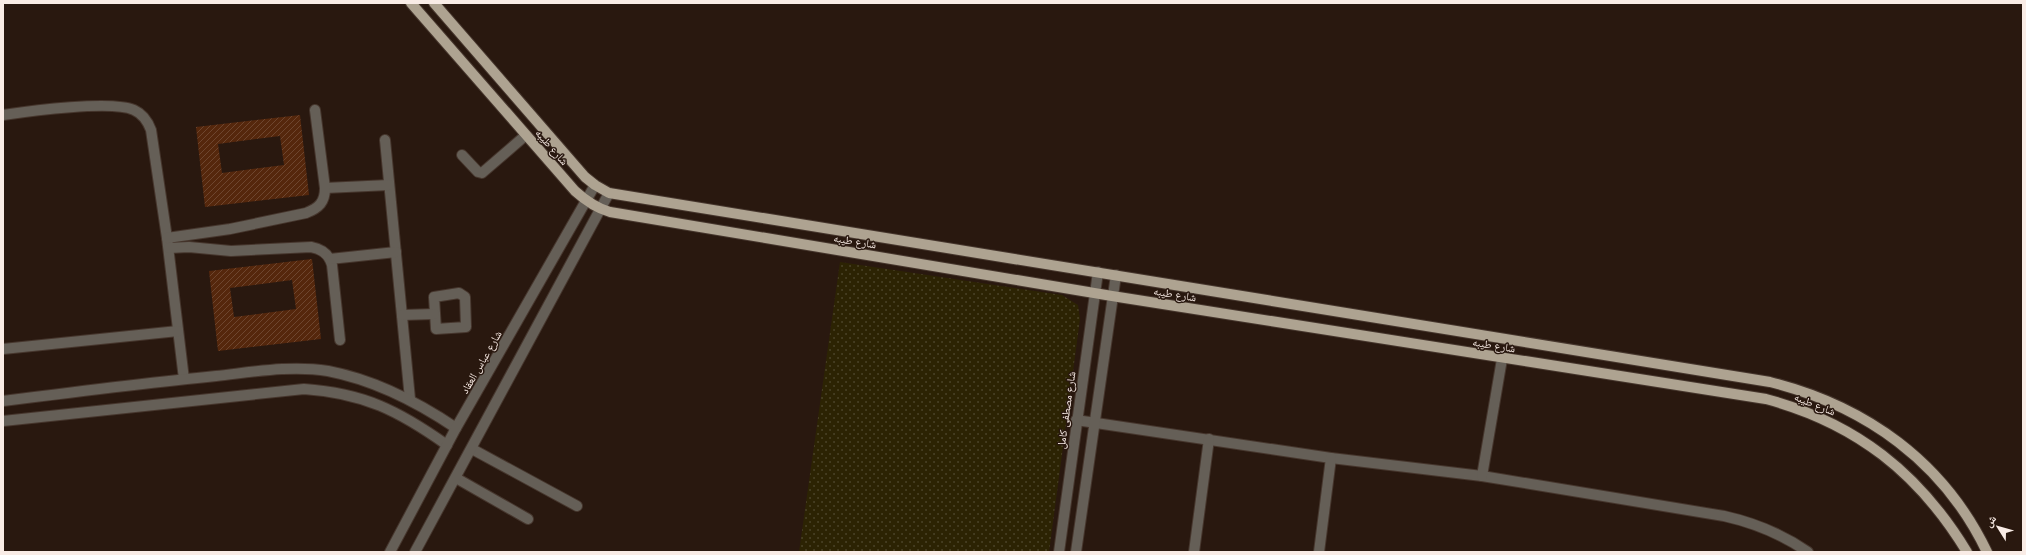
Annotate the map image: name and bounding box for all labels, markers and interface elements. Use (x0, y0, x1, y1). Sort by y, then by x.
street label: شارع طيبه (532, 125, 572, 169)
street label: شارع طيبه (832, 230, 878, 252)
street label: شارع طيبه (1152, 283, 1198, 305)
street label: شارع عباس العقاد (456, 327, 506, 397)
street label: شارع طيبه (1471, 334, 1517, 356)
street label: شارع مصطفى كامل (1053, 370, 1079, 450)
street label: شارع طيبه (1792, 388, 1838, 420)
north arrow (1978, 507, 2018, 547)
text: ش (1980, 511, 2000, 530)

